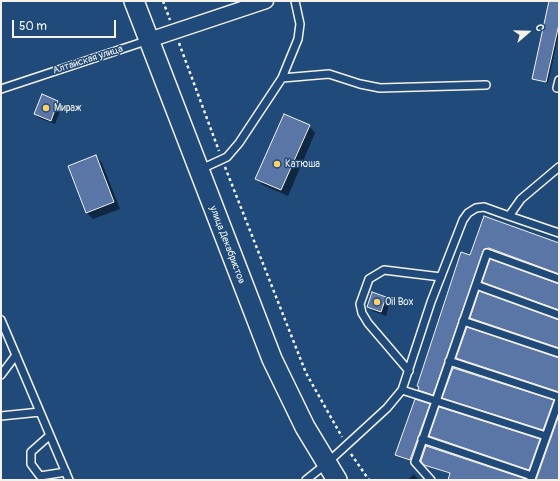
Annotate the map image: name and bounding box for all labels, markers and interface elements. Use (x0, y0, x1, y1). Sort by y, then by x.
scale bar (14, 12, 118, 38)
north arrow (508, 12, 548, 52)
text: 50 m (19, 19, 47, 34)
text: С (532, 22, 547, 33)
street label: Алтайская улица (51, 43, 125, 77)
place label: Мираж (54, 102, 81, 114)
marker: Мираж (41, 103, 51, 113)
place label: Катюша (285, 158, 320, 170)
marker: Катюша (272, 159, 282, 169)
street label: улица Декабристов (207, 204, 247, 286)
place label: Oil Box (385, 296, 414, 308)
marker: Oil Box (372, 297, 382, 307)

